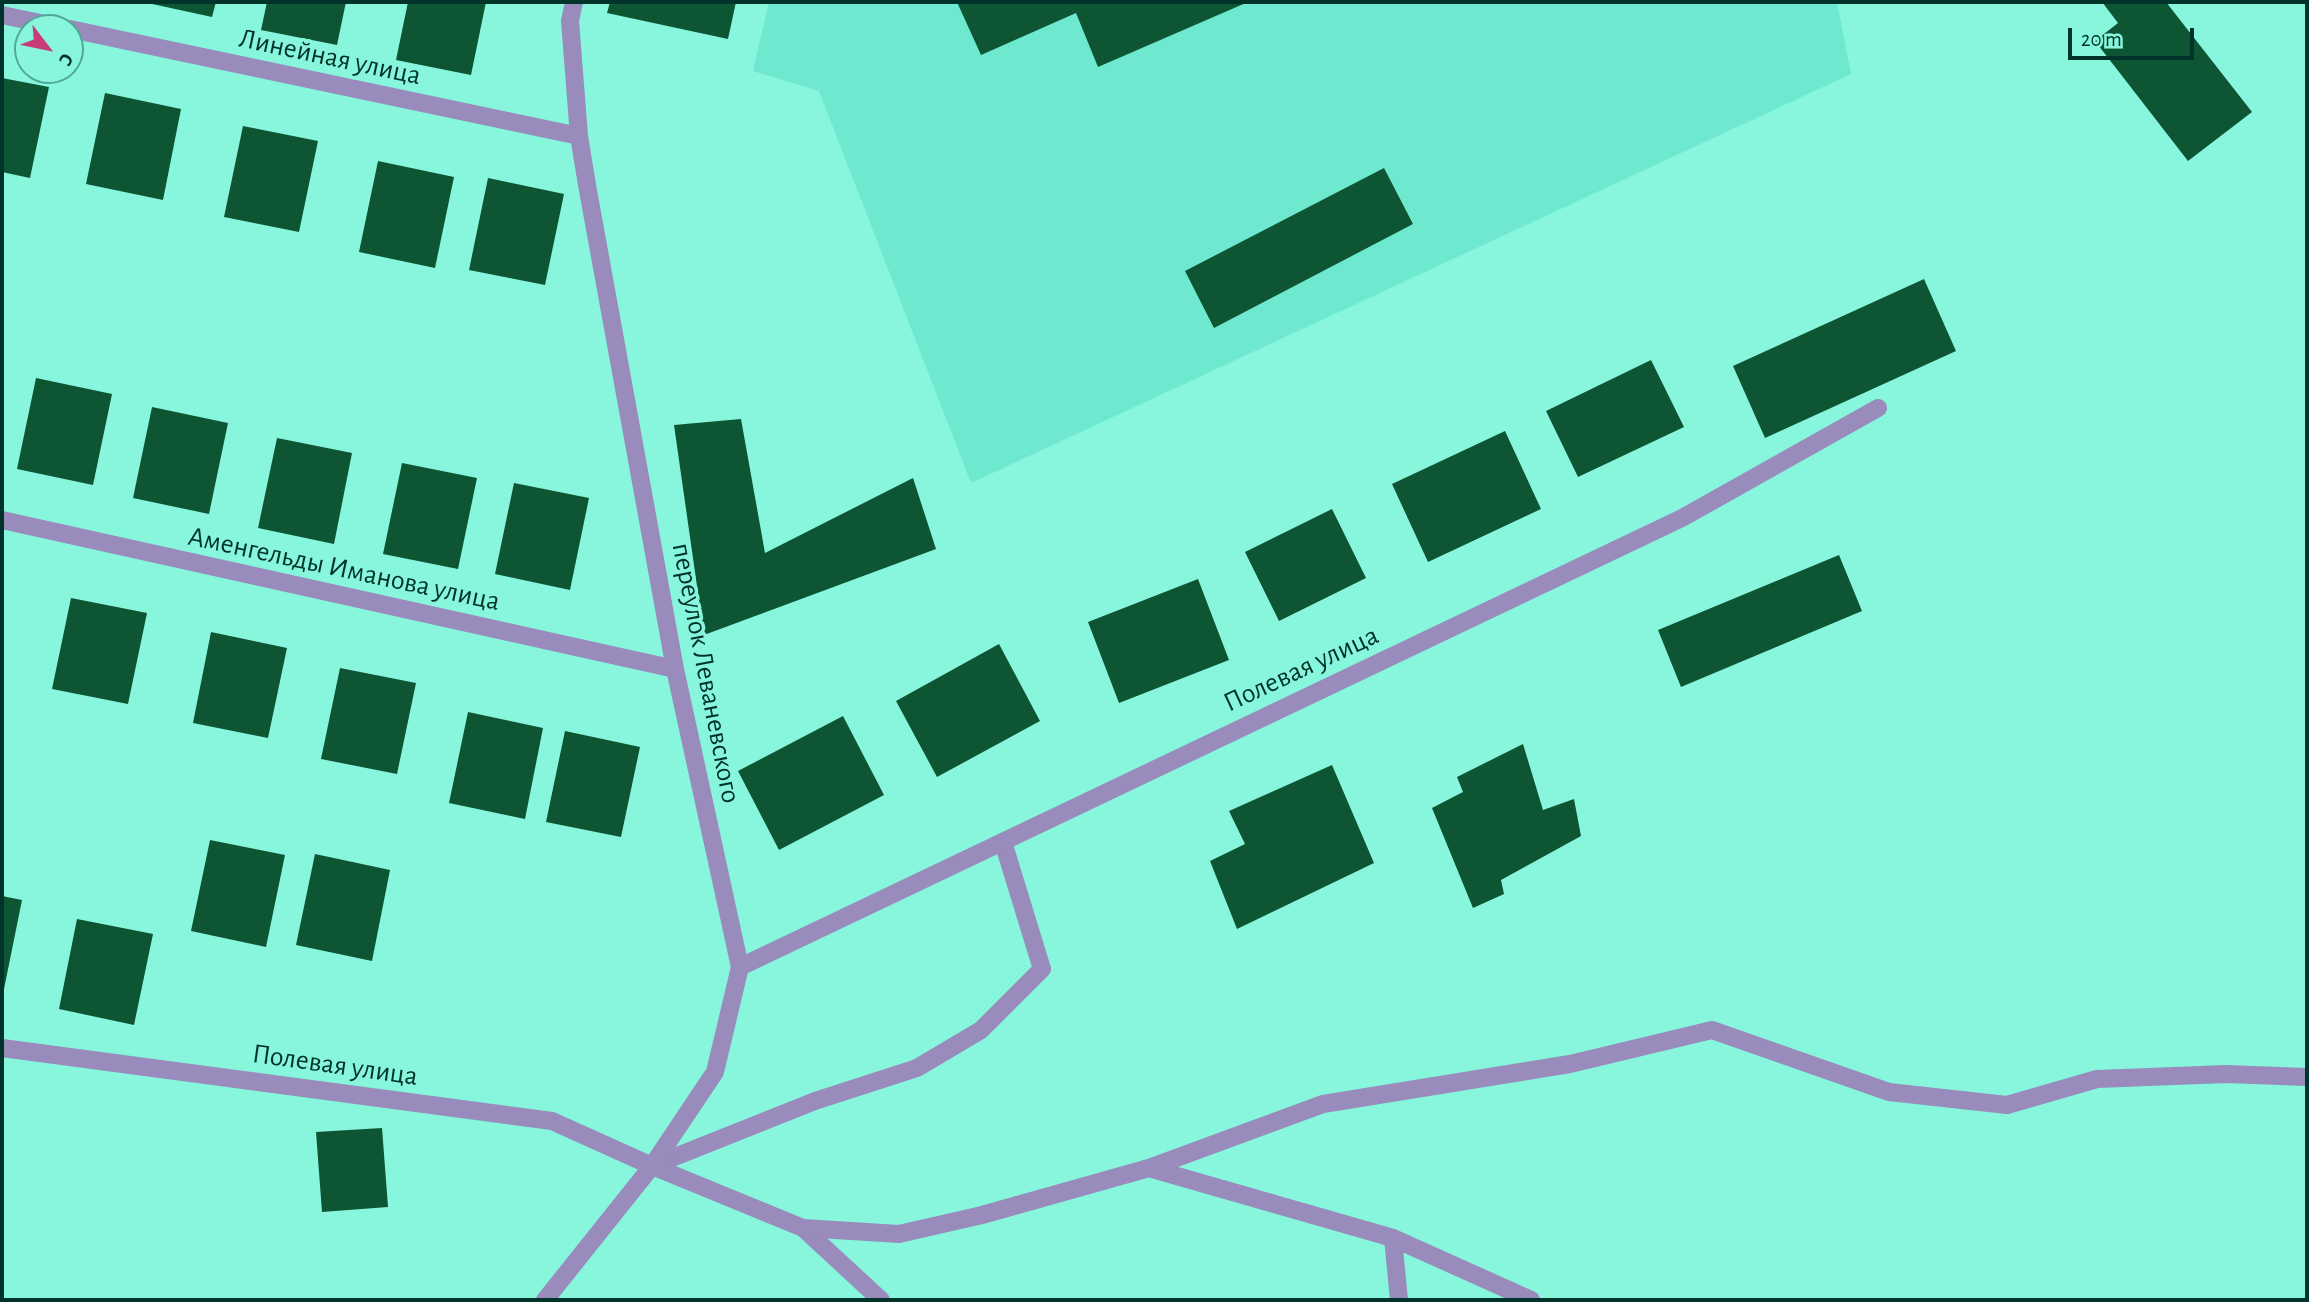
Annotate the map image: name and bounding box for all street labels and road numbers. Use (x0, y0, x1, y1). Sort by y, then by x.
street label: Линейная улица (236, 21, 424, 93)
street label: Аменгельды Иманова улица (185, 520, 503, 618)
street label: переулок Леваневского (664, 540, 748, 806)
street label: Полевая улица (1218, 618, 1384, 720)
street label: Полевая улица (250, 1037, 420, 1093)

